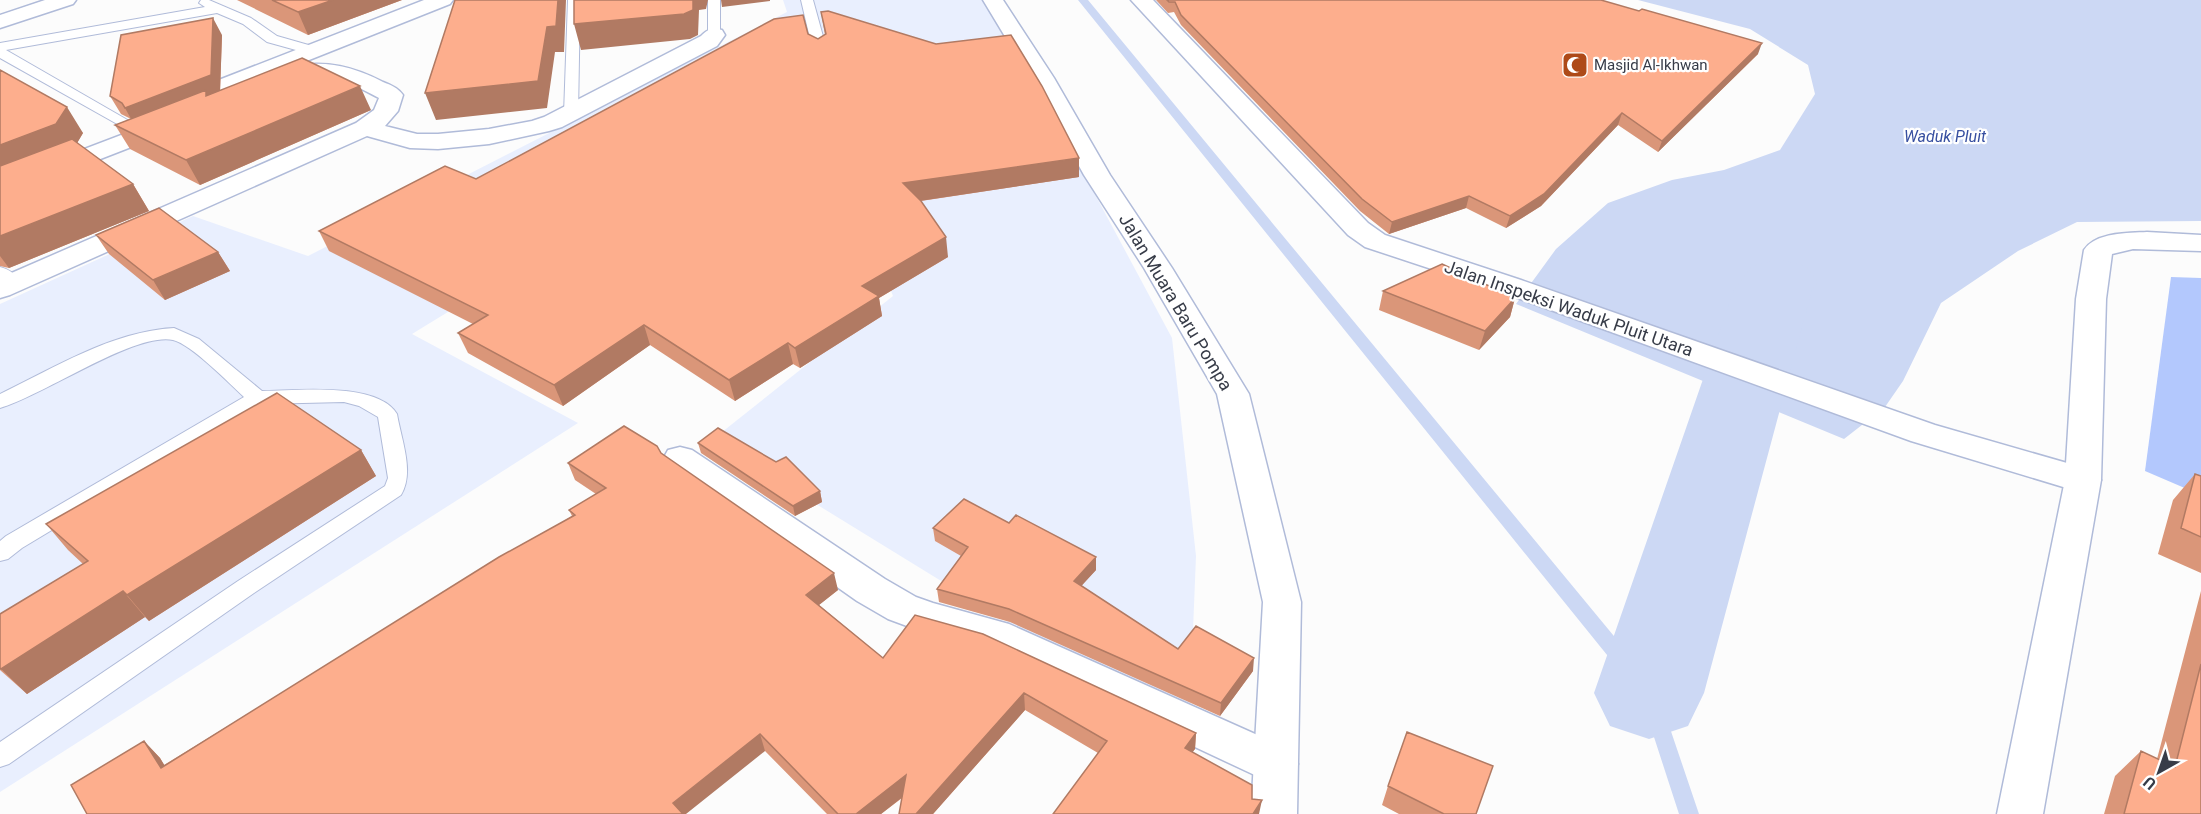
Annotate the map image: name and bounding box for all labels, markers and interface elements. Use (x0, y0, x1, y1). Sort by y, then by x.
mosque icon: Masjid Al-Ikhwan (1560, 50, 1590, 80)
place label: Masjid Al-Ikhwan (1594, 56, 1708, 74)
water label: Waduk Pluit (1904, 127, 1987, 146)
street label: Jalan Muara Baru Pompa (1115, 210, 1237, 394)
street label: Jalan Inspeksi Waduk Pluit Utara (1442, 255, 1696, 361)
north arrow (2129, 742, 2189, 802)
text: U (2140, 772, 2160, 794)

